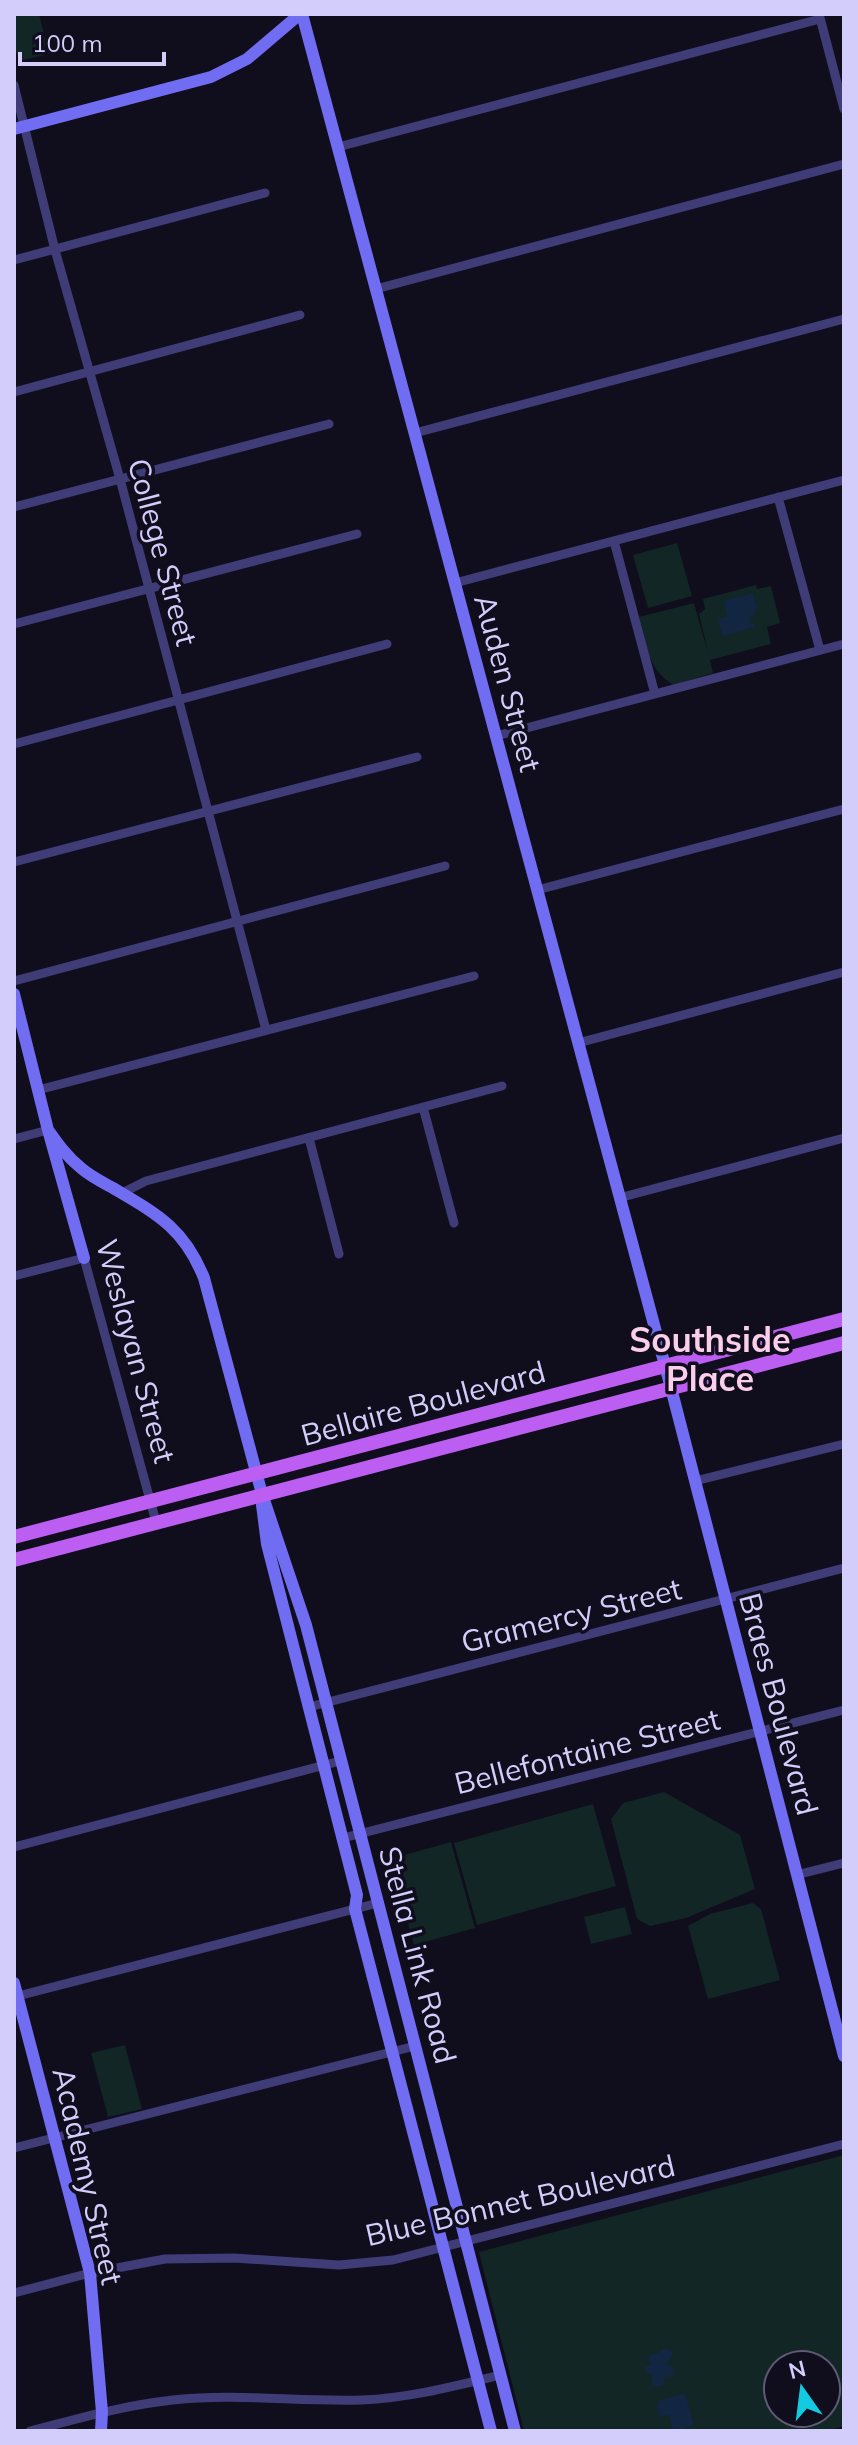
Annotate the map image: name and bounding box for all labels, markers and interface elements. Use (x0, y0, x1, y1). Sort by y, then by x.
scale bar (20, 16, 164, 66)
text: 100 m (32, 28, 103, 58)
street label: College Street (120, 454, 206, 650)
street label: Auden Street (466, 590, 550, 776)
street label: Weslayan Street (88, 1235, 184, 1467)
district label: Southside Place (629, 1318, 791, 1400)
street label: Bellaire Boulevard (297, 1352, 549, 1454)
street label: Gramercy Street (457, 1569, 685, 1661)
street label: Braes Boulevard (731, 1589, 827, 1819)
street label: Bellefontaine Street (450, 1700, 724, 1802)
street label: Stella Link Road (371, 1842, 465, 2068)
street label: Academy Street (45, 2064, 131, 2288)
street label: Blue Bonnet Boulevard (361, 2146, 679, 2254)
north arrow (762, 2349, 842, 2429)
text: N (786, 2354, 809, 2385)

